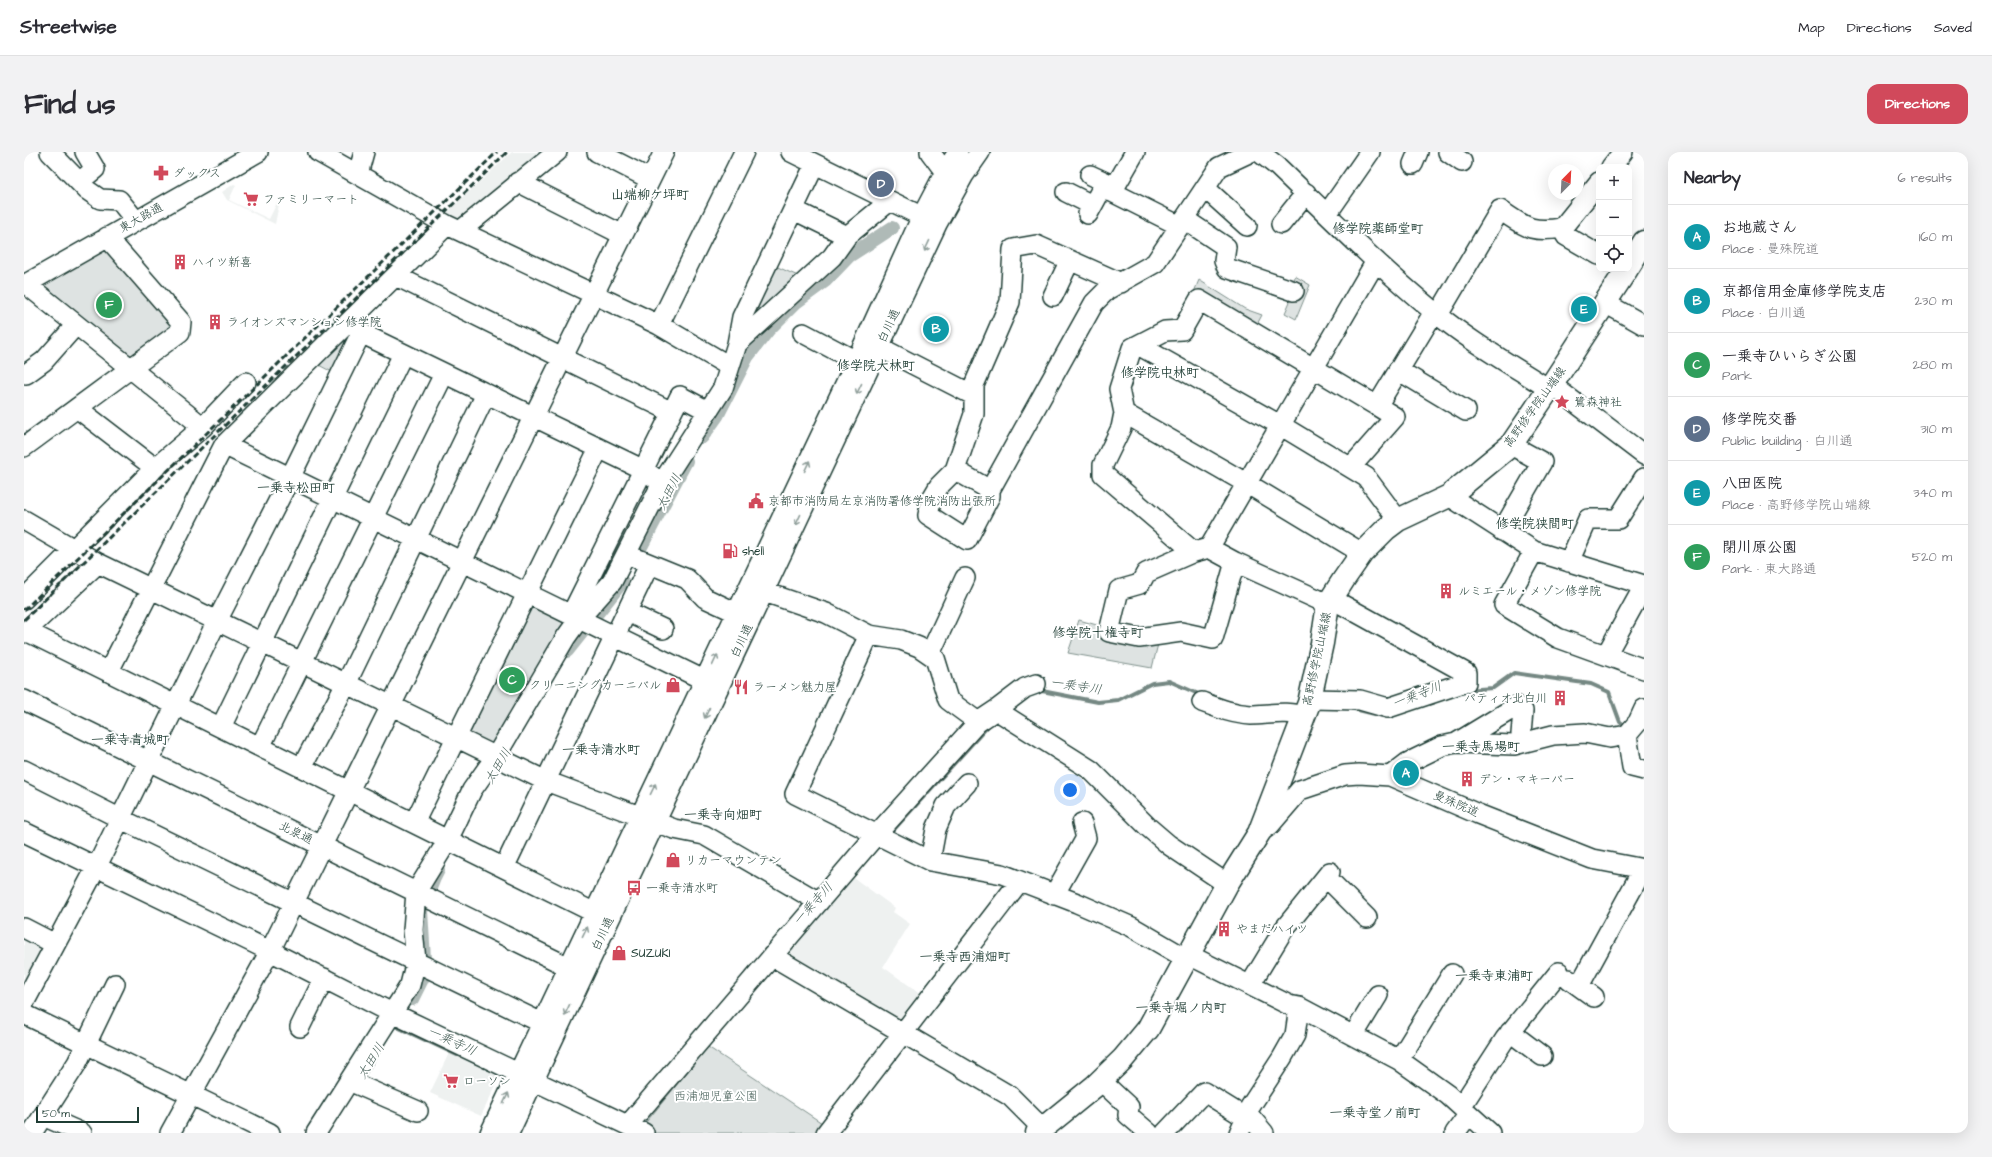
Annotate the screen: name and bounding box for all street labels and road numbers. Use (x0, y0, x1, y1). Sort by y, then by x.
street label: 東大路通 (116, 199, 166, 237)
street label: 白川通 (874, 306, 904, 346)
street label: 高野修学院山端線 (1500, 363, 1570, 451)
street label: 高野修学院山端線 (1299, 610, 1335, 708)
street label: 白川通 (727, 621, 757, 661)
street label: 曼殊院道 (1431, 787, 1481, 821)
street label: 北泉通 (276, 817, 316, 849)
street label: 白川通 (588, 914, 618, 954)

